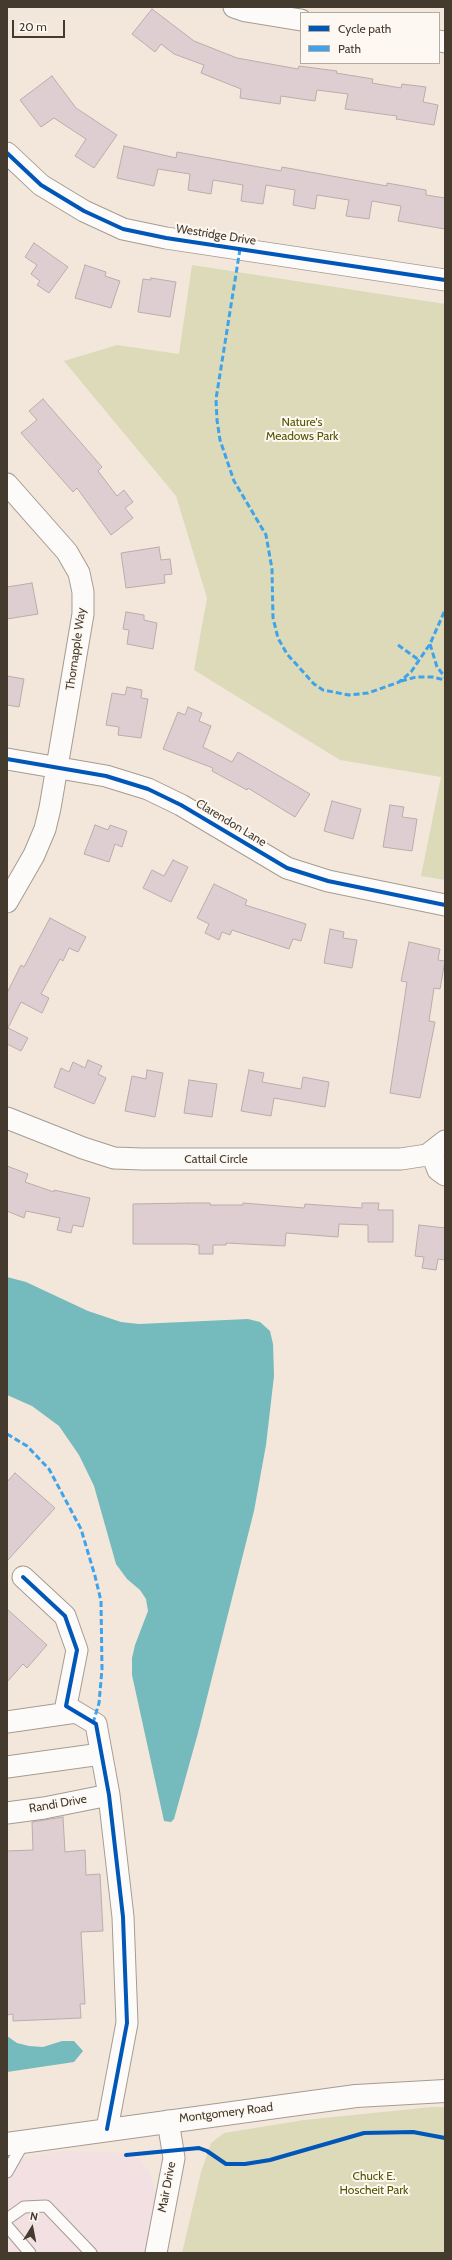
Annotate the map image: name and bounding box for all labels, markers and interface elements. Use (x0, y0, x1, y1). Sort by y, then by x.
scale bar (14, 12, 67, 38)
legend (300, 12, 440, 64)
text: 20 m (19, 19, 47, 34)
text: Cycle path (338, 21, 391, 36)
text: Path (338, 41, 361, 56)
street label: Westridge Drive (175, 222, 257, 248)
park label: Nature's Meadows Park (266, 415, 338, 443)
street label: Thornapple Way (63, 607, 89, 691)
street label: Clarendon Lane (193, 796, 269, 850)
street label: Cattail Circle (184, 1152, 248, 1166)
street label: Randi Drive (28, 1792, 88, 1816)
street label: Montgomery Road (178, 2100, 274, 2126)
street label: Mair Drive (155, 2160, 179, 2214)
park label: Chuck E. Hoscheit Park (340, 2169, 408, 2197)
north arrow (12, 2208, 52, 2248)
text: N (29, 2209, 39, 2224)

